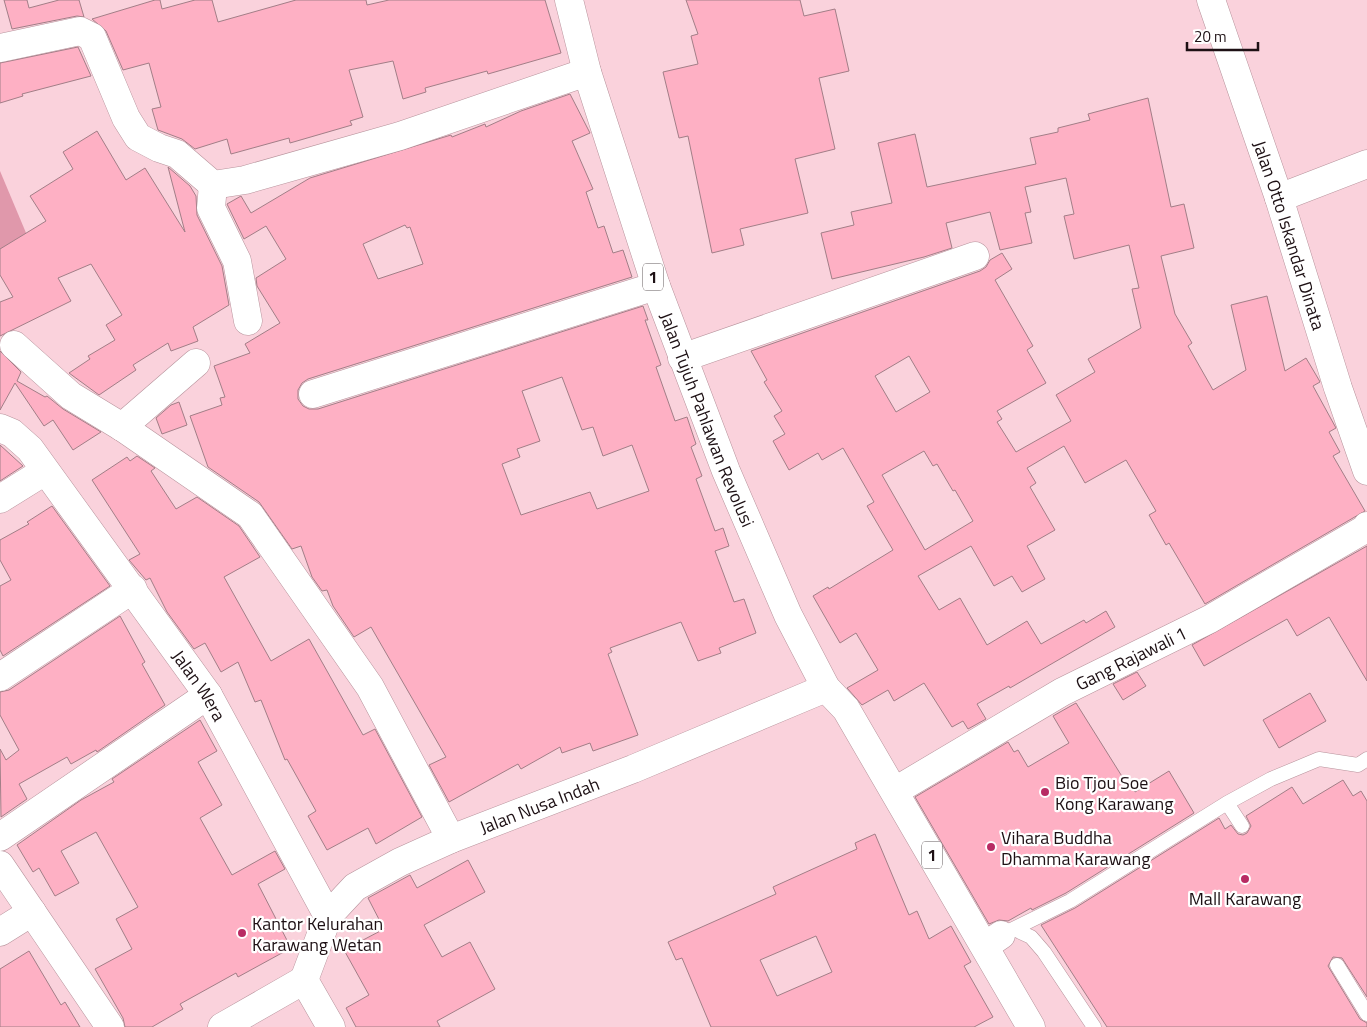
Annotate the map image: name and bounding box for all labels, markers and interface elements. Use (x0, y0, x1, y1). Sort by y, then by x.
scale bar (1187, 20, 1258, 52)
text: 20 m (1194, 25, 1227, 48)
street label: Jalan Otto Iskandar Dinata (1247, 137, 1333, 333)
road number: 1 (643, 264, 663, 290)
street label: Jalan Tujuh Pahlawan Revolusi (654, 308, 762, 531)
street label: Gang Rajawali 1 (1071, 619, 1191, 697)
street label: Jalan Wera (166, 644, 233, 726)
place label: Bio Tjou Soe Kong Karawang (1055, 769, 1173, 817)
street label: Jalan Nusa Indah (475, 770, 603, 840)
marker: Bio Tjou Soe Kong Karawang (1039, 786, 1051, 798)
place label: Vihara Buddha Dhamma Karawang (1001, 824, 1150, 872)
marker: Vihara Buddha Dhamma Karawang (985, 841, 997, 853)
road number: 1 (922, 842, 942, 868)
marker: Mall Karawang (1239, 873, 1251, 885)
place label: Mall Karawang (1189, 885, 1301, 912)
place label: Kantor Kelurahan Karawang Wetan (252, 910, 383, 958)
marker: Kantor Kelurahan Karawang Wetan (236, 927, 248, 939)

